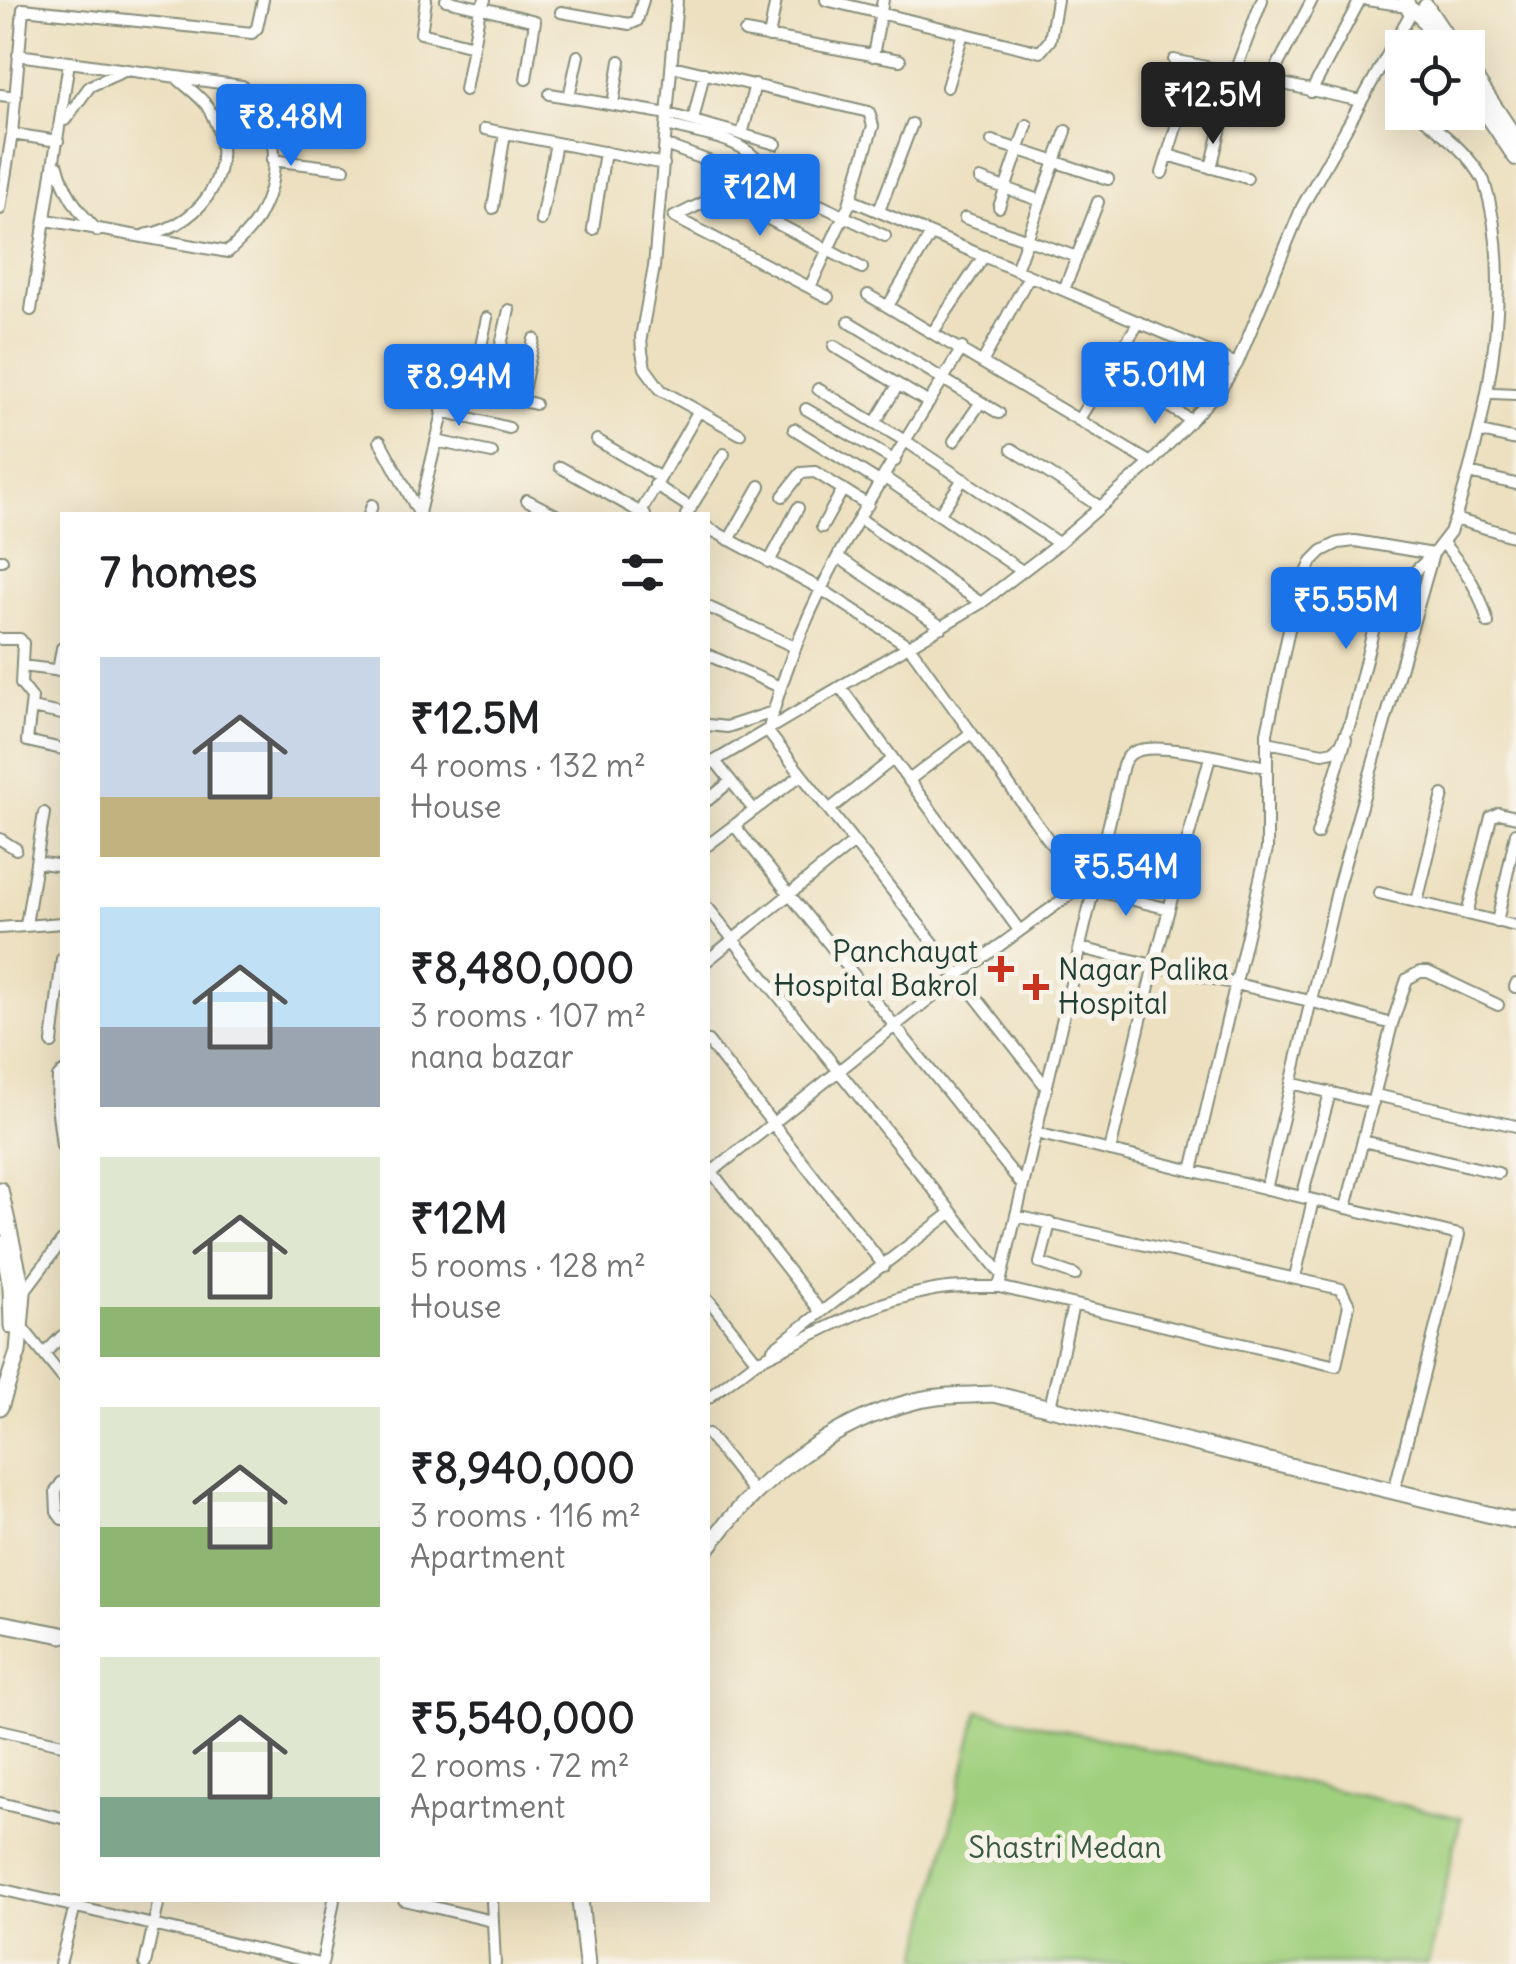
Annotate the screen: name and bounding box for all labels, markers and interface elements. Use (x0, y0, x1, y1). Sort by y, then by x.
map controls (1385, 30, 1485, 130)
button: locate (1385, 30, 1485, 130)
pin: ₹12.5M (1132, 62, 1294, 147)
text: ₹12.5M (1163, 74, 1263, 115)
pin: ₹8.48M (210, 84, 372, 169)
text: ₹8.48M (238, 96, 344, 137)
pin: ₹12M (701, 154, 819, 239)
text: ₹12M (723, 166, 797, 207)
pin: ₹5.01M (1074, 342, 1236, 427)
pin: ₹8.94M (378, 344, 540, 429)
text: ₹5.01M (1103, 354, 1207, 395)
text: ₹8.94M (406, 356, 512, 397)
icon: filters (615, 545, 670, 600)
text: 7 homes (100, 546, 257, 598)
pin: ₹5.55M (1265, 567, 1427, 652)
text: ₹5.55M (1293, 579, 1399, 620)
text: ₹12.5M (410, 692, 541, 744)
icon: home (180, 697, 300, 817)
text: 4 rooms · 132 m² (410, 745, 646, 786)
text: House (410, 786, 501, 827)
pin: ₹5.54M (1045, 834, 1207, 919)
text: ₹5.54M (1073, 846, 1179, 887)
place label: Panchayat Hospital Bakrol (773, 932, 978, 1004)
text: ₹8,480,000 (410, 942, 634, 994)
icon: home (180, 947, 300, 1067)
place label: Nagar Palika Hospital (1058, 950, 1229, 1022)
marker: Panchayat Hospital Bakrol (988, 956, 1014, 982)
marker: Nagar Palika Hospital (1023, 974, 1049, 1000)
text: 3 rooms · 107 m² (410, 995, 646, 1036)
text: nana bazar (410, 1036, 574, 1077)
text: ₹12M (410, 1192, 508, 1244)
icon: home (180, 1197, 300, 1317)
text: 5 rooms · 128 m² (410, 1245, 646, 1286)
text: House (410, 1286, 501, 1327)
text: ₹8,940,000 (410, 1442, 635, 1494)
icon: home (180, 1447, 300, 1567)
text: 3 rooms · 116 m² (410, 1495, 641, 1536)
text: Apartment (410, 1536, 565, 1577)
text: ₹5,540,000 (410, 1692, 635, 1744)
icon: home (180, 1697, 300, 1817)
text: 2 rooms · 72 m² (410, 1745, 630, 1786)
text: Apartment (410, 1786, 565, 1827)
park label: Shastri Medan (968, 1828, 1162, 1866)

